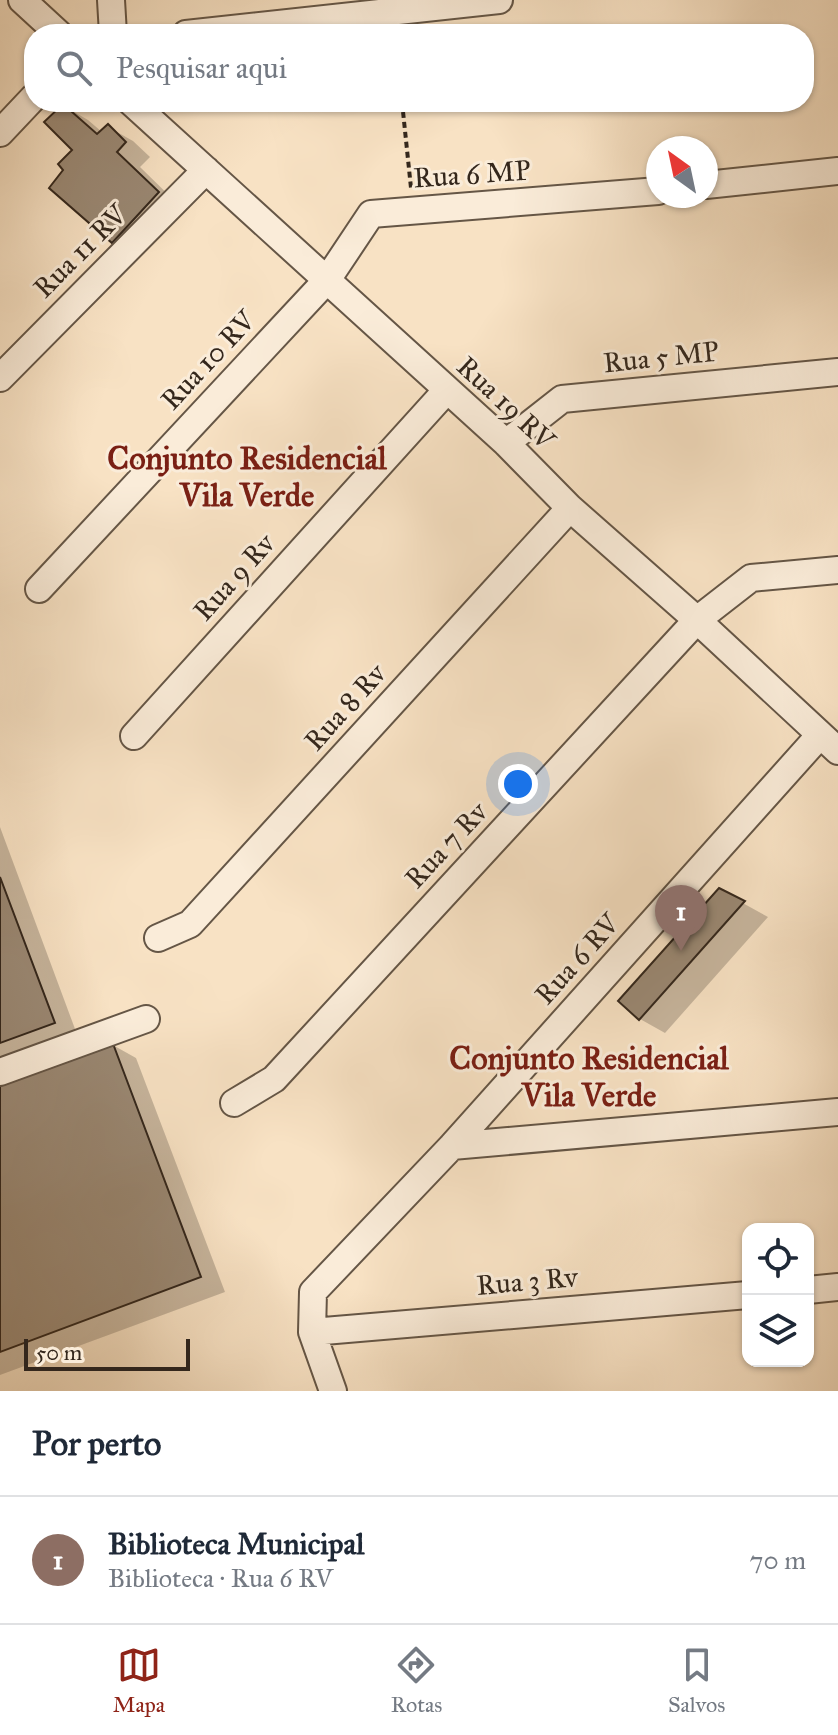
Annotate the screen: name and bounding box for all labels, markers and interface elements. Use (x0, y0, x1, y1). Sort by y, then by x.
search box (24, 24, 814, 112)
icon: search (52, 46, 96, 90)
text: Pesquisar aqui (116, 50, 287, 86)
north arrow (646, 136, 718, 208)
street label: Rua 6 MP (412, 152, 532, 196)
street label: Rua 11 RV (26, 196, 135, 305)
street label: Rua 10 RV (153, 302, 264, 417)
street label: Rua 5 MP (601, 334, 721, 380)
street label: Rua 19 RV (450, 349, 564, 458)
district label: Conjunto Residencial Vila Verde (107, 439, 388, 515)
street label: Rua 9 Rv (186, 525, 283, 628)
street label: Rua 8 Rv (297, 655, 394, 758)
your location (498, 764, 538, 804)
street label: Rua 7 Rv (397, 793, 496, 896)
pin: 1 (655, 885, 707, 951)
street label: Rua 6 RV (527, 905, 628, 1012)
district label: Conjunto Residencial Vila Verde (449, 1039, 730, 1115)
map controls (742, 1223, 814, 1367)
button: locate (742, 1223, 814, 1295)
street label: Rua 3 Rv (475, 1259, 581, 1303)
button: layers (742, 1295, 814, 1367)
scale bar (24, 1335, 190, 1371)
text: 50 m (36, 1339, 82, 1366)
text: Por perto (32, 1423, 161, 1464)
text: Biblioteca Municipal (108, 1526, 364, 1562)
text: 1 (53, 1544, 63, 1576)
text: 70 m (750, 1544, 806, 1576)
text: Biblioteca · Rua 6 RV (108, 1562, 333, 1594)
tab: Mapa (113, 1643, 165, 1718)
tab: Rotas (391, 1643, 442, 1718)
tab: Salvos (668, 1643, 725, 1718)

